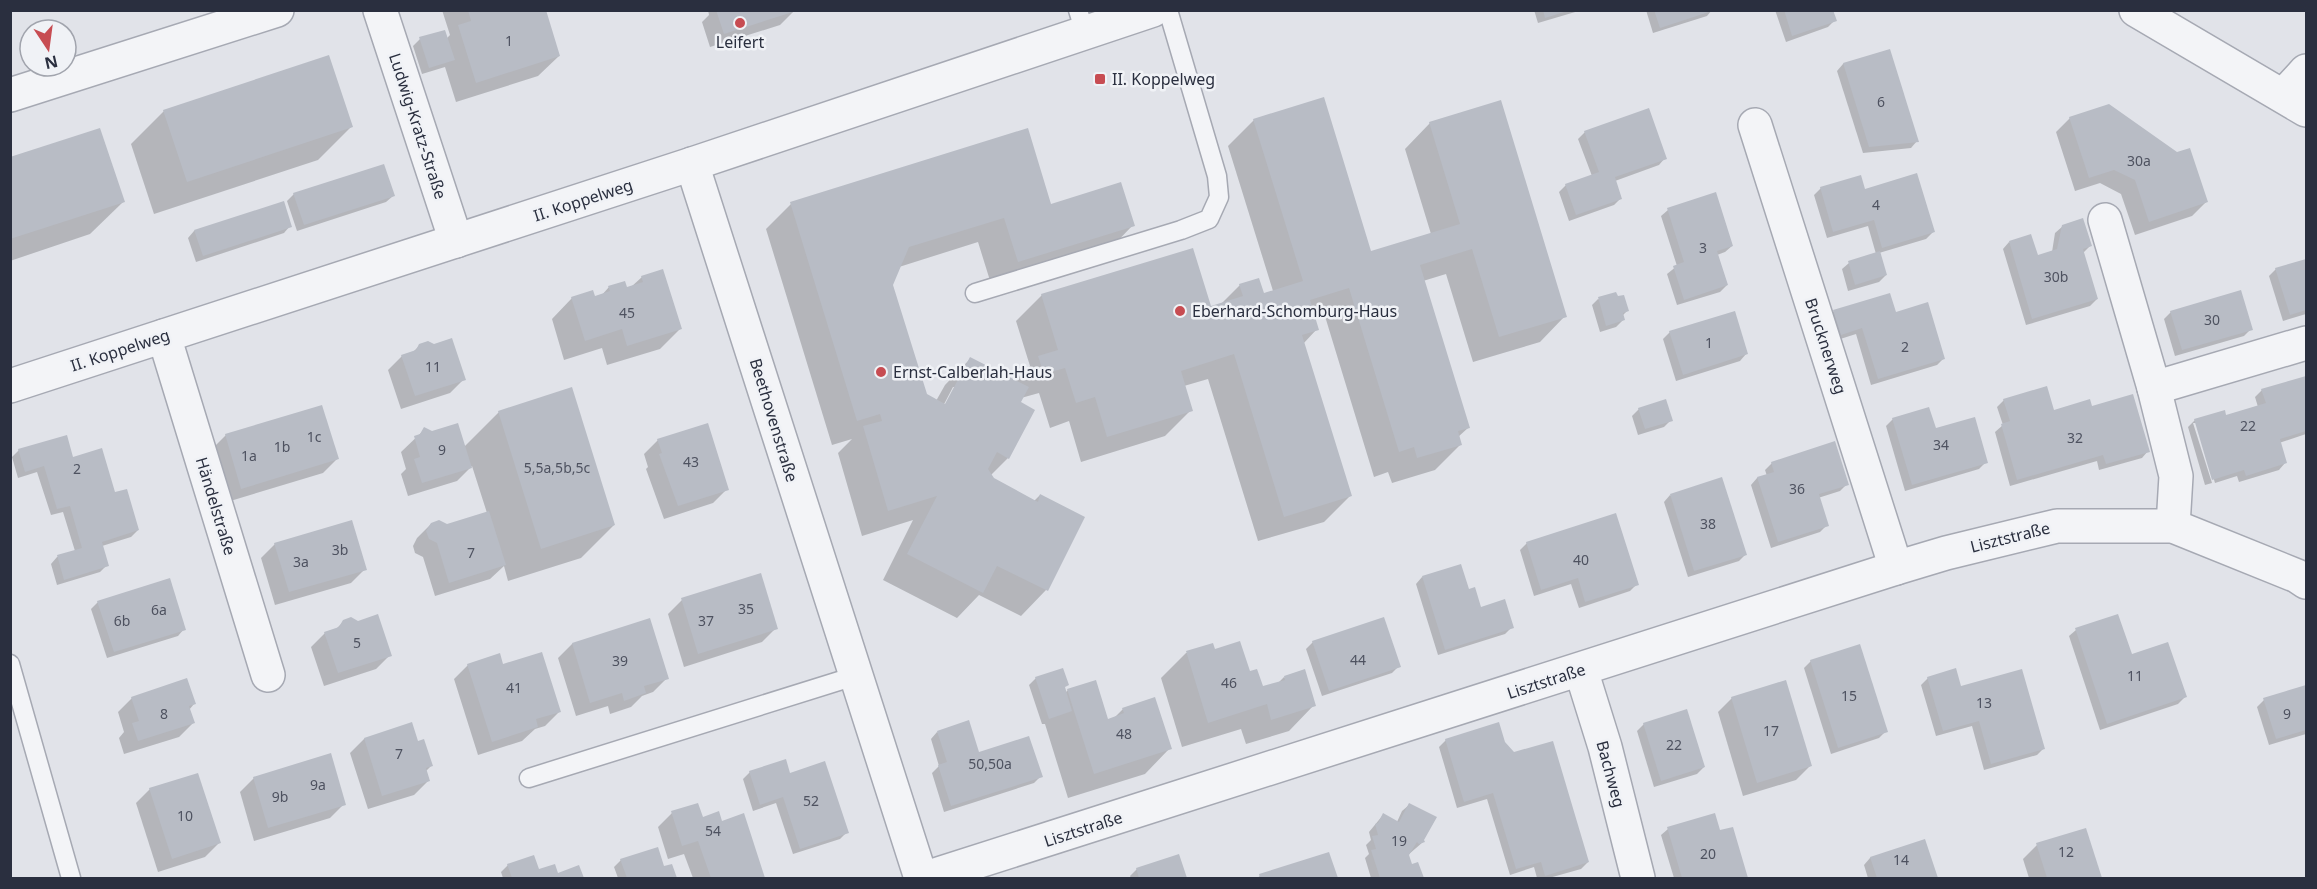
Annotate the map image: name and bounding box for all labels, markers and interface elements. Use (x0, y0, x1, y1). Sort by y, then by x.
marker: Leifert (733, 16, 747, 30)
north arrow (18, 18, 78, 78)
house number: 1 (505, 31, 513, 50)
place label: Leifert (716, 31, 764, 53)
text: N (43, 50, 60, 75)
street label: Ludwig-Kratz-Straße (384, 50, 452, 202)
place label: II. Koppelweg (1112, 68, 1215, 90)
marker: II. Koppelweg (1093, 72, 1107, 86)
house number: 6 (1877, 92, 1885, 111)
house number: 30a (2127, 151, 2151, 170)
street label: II. Koppelweg (531, 174, 635, 226)
house number: 4 (1872, 195, 1880, 214)
house number: 3 (1699, 238, 1707, 257)
house number: 30b (2044, 267, 2068, 286)
street label: Brucknerweg (1800, 295, 1852, 397)
place label: Eberhard-Schomburg-Haus (1192, 300, 1397, 322)
house number: 45 (619, 303, 635, 322)
marker: Eberhard-Schomburg-Haus (1173, 304, 1187, 318)
house number: 30 (2204, 310, 2220, 329)
street label: II. Koppelweg (68, 324, 172, 376)
house number: 1 (1705, 333, 1713, 352)
house number: 2 (1901, 337, 1909, 356)
street label: Beethovenstraße (745, 355, 803, 485)
house number: 11 (425, 357, 441, 376)
place label: Ernst-Calberlah-Haus (893, 361, 1052, 383)
marker: Ernst-Calberlah-Haus (874, 365, 888, 379)
house number: 22 (2240, 416, 2256, 435)
house number: 1c (307, 427, 322, 446)
house number: 32 (2067, 428, 2083, 447)
house number: 34 (1933, 435, 1949, 454)
house number: 1b (274, 437, 290, 456)
house number: 9 (438, 440, 446, 459)
house number: 1a (241, 446, 257, 465)
house number: 43 (683, 452, 699, 471)
street label: Händelstraße (191, 454, 241, 558)
house number: 5,5a,5b,5c (524, 458, 591, 477)
house number: 2 (73, 459, 81, 478)
house number: 36 (1789, 479, 1805, 498)
house number: 38 (1700, 514, 1716, 533)
street label: Lisztstraße (1968, 516, 2052, 558)
house number: 3b (332, 540, 348, 559)
house number: 7 (467, 543, 475, 562)
house number: 40 (1573, 550, 1589, 569)
house number: 3a (293, 552, 309, 571)
house number: 35 (738, 599, 754, 618)
house number: 6a (151, 600, 167, 619)
house number: 6b (114, 611, 130, 630)
house number: 37 (698, 611, 714, 630)
house number: 5 (353, 633, 361, 652)
house number: 44 (1350, 650, 1366, 669)
house number: 39 (612, 651, 628, 670)
street label: Lisztstraße (1504, 658, 1588, 704)
house number: 11 (2127, 666, 2143, 685)
house number: 46 (1221, 673, 1237, 692)
house number: 41 (506, 678, 522, 697)
house number: 15 (1841, 686, 1857, 705)
house number: 13 (1976, 693, 1992, 712)
house number: 8 (160, 704, 168, 723)
house number: 9 (2283, 704, 2291, 723)
house number: 17 (1763, 721, 1779, 740)
house number: 48 (1116, 724, 1132, 743)
house number: 22 (1666, 735, 1682, 754)
street label: Bachweg (1592, 738, 1630, 810)
house number: 7 (395, 744, 403, 763)
house number: 50,50a (968, 754, 1012, 773)
house number: 9a (310, 775, 326, 794)
house number: 9b (272, 787, 288, 806)
house number: 52 (803, 791, 819, 810)
house number: 10 (177, 806, 193, 825)
street label: Lisztstraße (1041, 806, 1125, 852)
house number: 54 (705, 821, 721, 840)
house number: 19 (1391, 831, 1407, 850)
house number: 12 (2058, 842, 2074, 861)
house number: 20 (1700, 844, 1716, 863)
house number: 14 (1893, 850, 1909, 869)

